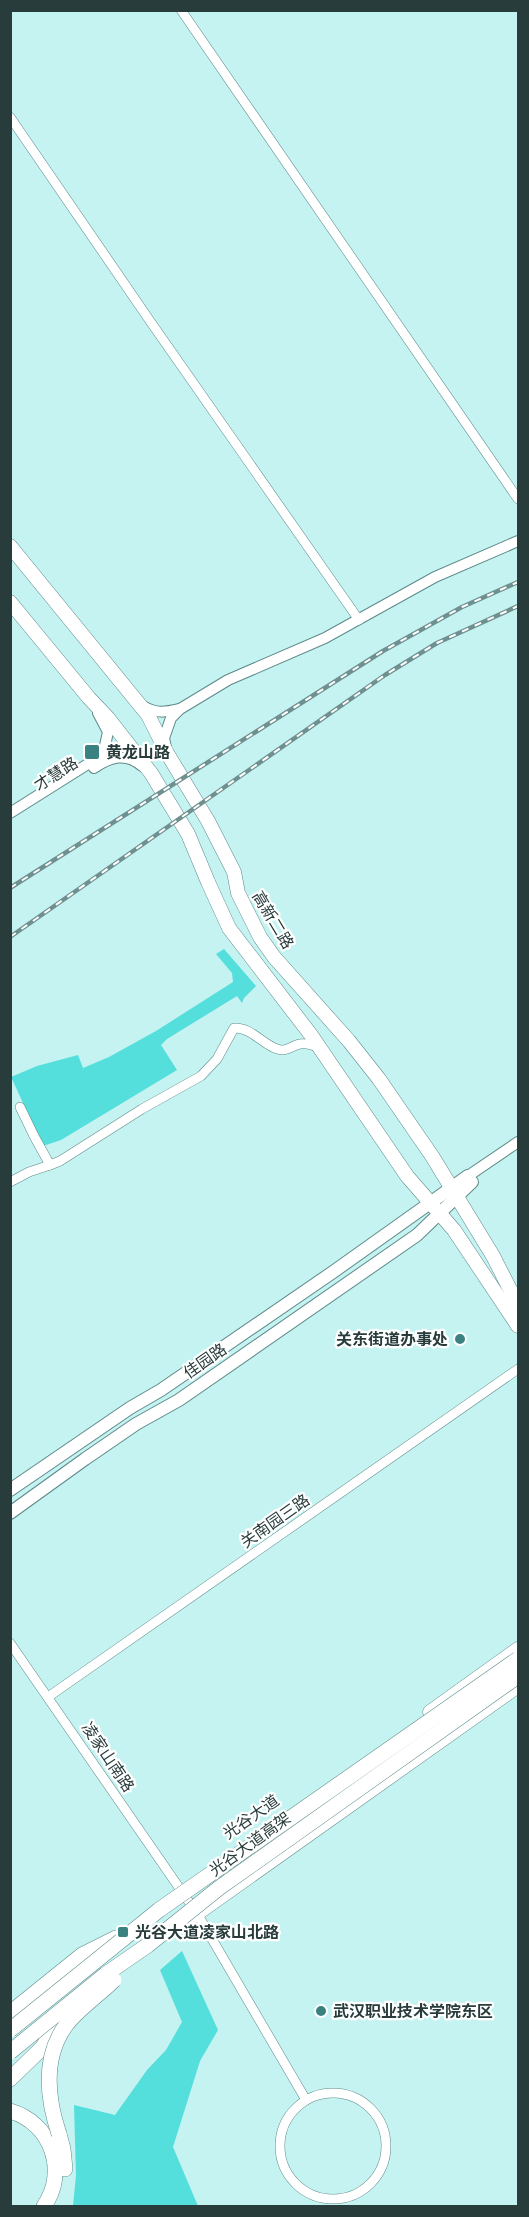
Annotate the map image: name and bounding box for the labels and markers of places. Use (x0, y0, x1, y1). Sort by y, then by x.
place label: 黄龙山路 (106, 741, 170, 764)
marker: 黄龙山路 (83, 743, 101, 761)
place label: 关东街道办事处 (336, 1328, 448, 1351)
marker: 关东街道办事处 (453, 1332, 467, 1346)
place label: 光谷大道凌家山北路 (135, 1921, 279, 1944)
marker: 光谷大道凌家山北路 (116, 1925, 130, 1939)
place label: 武汉职业技术学院东区 (333, 2000, 493, 2023)
marker: 武汉职业技术学院东区 (314, 2004, 328, 2018)

